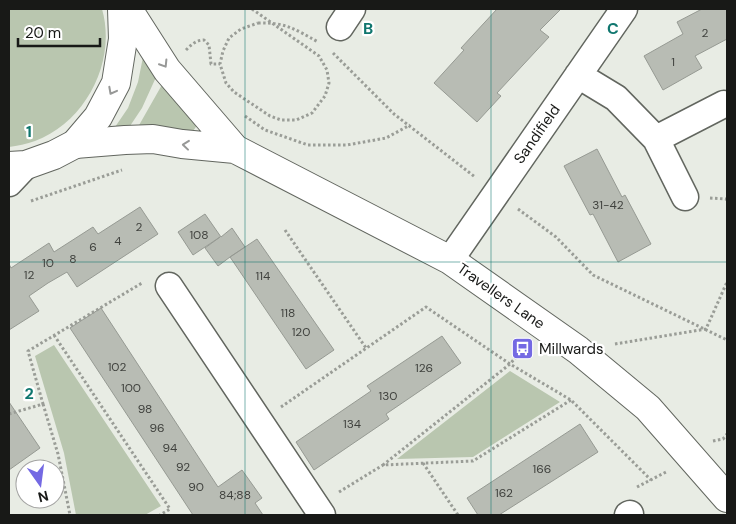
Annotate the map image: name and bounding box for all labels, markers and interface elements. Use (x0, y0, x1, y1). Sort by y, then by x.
scale bar (18, 15, 100, 47)
text: B (363, 18, 373, 39)
text: C (607, 18, 619, 39)
text: 20 m (25, 23, 61, 43)
house number: 2 (702, 25, 709, 41)
house number: 1 (671, 54, 675, 70)
one-way arrow (158, 59, 167, 68)
one-way arrow (108, 86, 118, 95)
street label: Sandifield (509, 100, 565, 168)
text: 1 (26, 121, 32, 142)
one-way arrow (182, 139, 190, 150)
house number: 31-42 (592, 197, 624, 213)
house number: 2 (136, 219, 143, 235)
house number: 108 (189, 227, 209, 243)
house number: 4 (114, 233, 122, 249)
house number: 6 (89, 239, 97, 255)
house number: 8 (69, 251, 77, 267)
house number: 10 (42, 255, 54, 271)
street label: Travellers Lane (453, 258, 549, 334)
house number: 12 (24, 267, 34, 283)
house number: 114 (256, 268, 270, 284)
house number: 118 (281, 305, 295, 321)
house number: 120 (292, 324, 310, 340)
bus stop icon: Millwards (511, 337, 535, 361)
place label: Millwards (539, 339, 603, 359)
house number: 102 (108, 359, 126, 375)
house number: 126 (415, 360, 433, 376)
house number: 100 (121, 380, 141, 396)
text: 2 (24, 383, 34, 404)
house number: 130 (378, 388, 398, 404)
house number: 98 (138, 401, 152, 417)
house number: 134 (343, 416, 361, 432)
house number: 96 (149, 420, 165, 436)
house number: 94 (163, 440, 177, 456)
north arrow (15, 459, 65, 509)
house number: 92 (176, 459, 190, 475)
house number: 166 (533, 461, 551, 477)
house number: 90 (188, 479, 204, 495)
house number: 162 (495, 485, 513, 501)
text: N (36, 487, 50, 507)
house number: 84;88 (219, 487, 251, 503)

